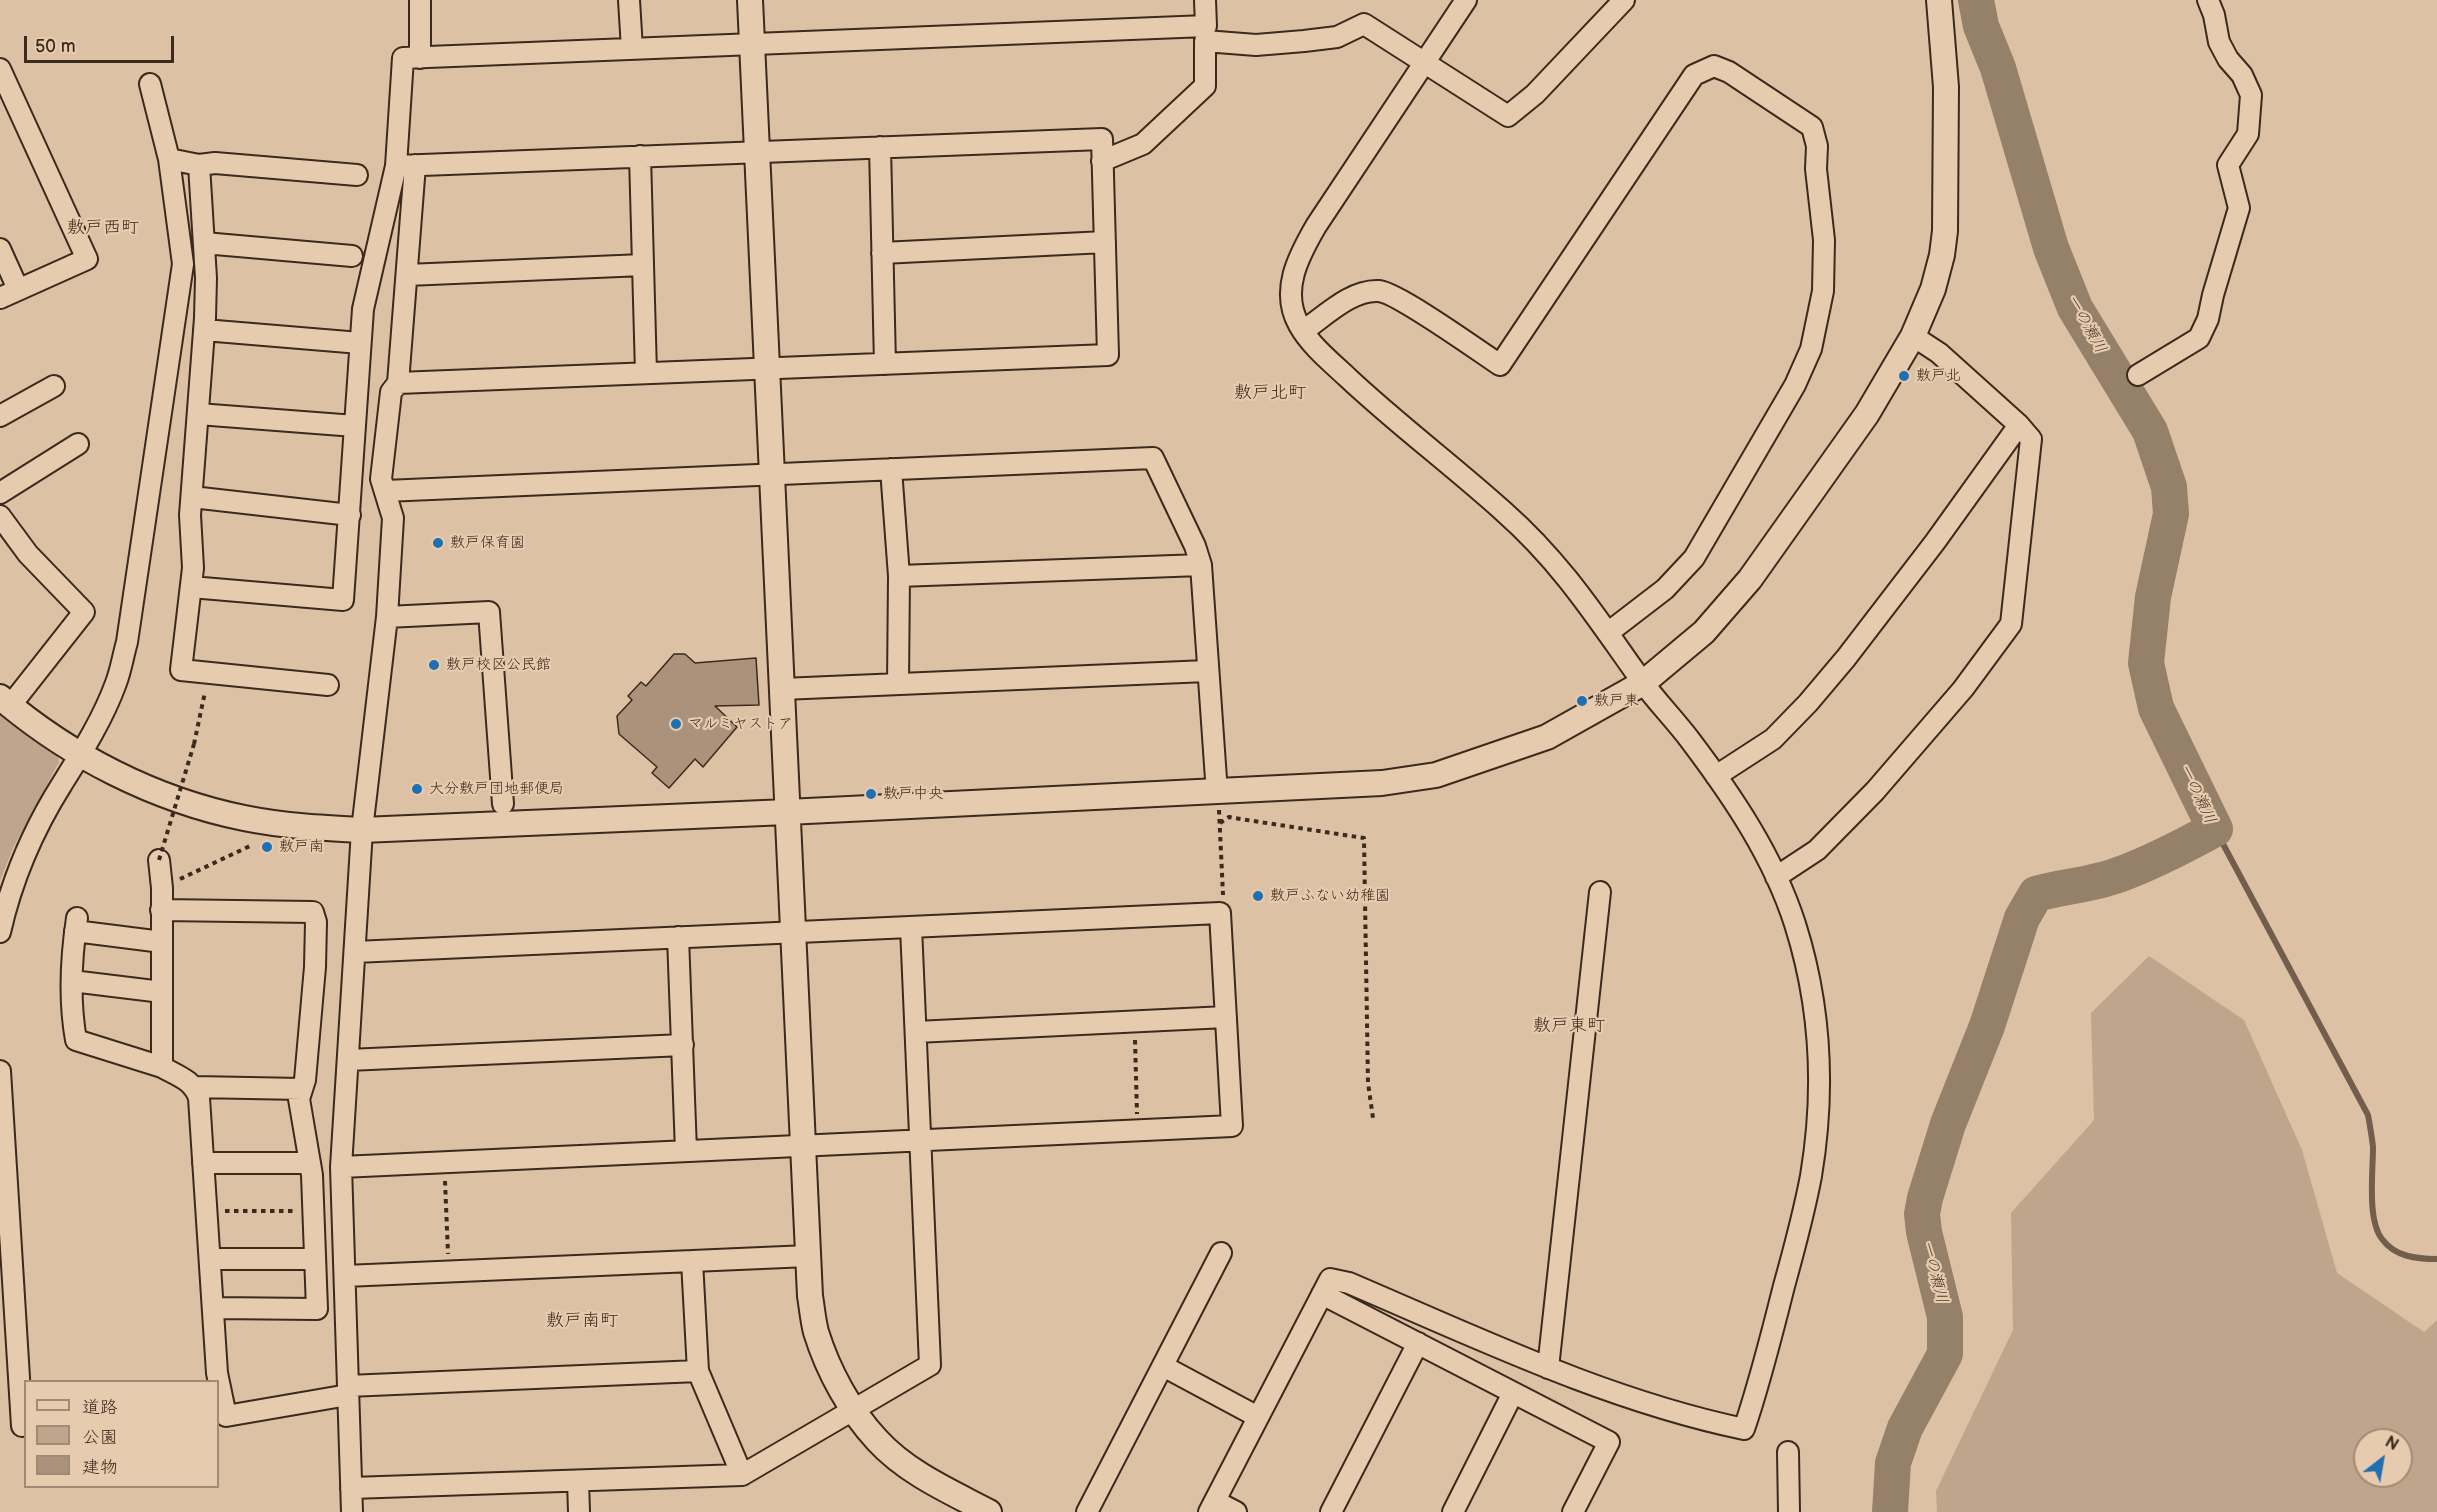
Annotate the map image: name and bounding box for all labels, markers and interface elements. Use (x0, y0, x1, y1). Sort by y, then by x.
scale bar (27, 24, 177, 62)
text: 50 m (35, 36, 76, 57)
district label: 敷戸西町 (67, 217, 139, 239)
water label: 一の瀬川 (2062, 291, 2110, 357)
place label: 敷戸北 (1916, 367, 1961, 385)
marker: 敷戸北 (1897, 369, 1911, 383)
district label: 敷戸北町 (1234, 382, 1306, 404)
place label: 敷戸保育園 (450, 534, 525, 552)
marker: 敷戸保育園 (431, 536, 445, 550)
place label: 敷戸校区公民館 (446, 656, 551, 674)
marker: 敷戸校区公民館 (427, 658, 441, 672)
place label: 敷戸東 (1594, 692, 1639, 710)
marker: 敷戸東 (1575, 694, 1589, 708)
place label: マルミヤストア (688, 715, 793, 733)
marker: マルミヤストア (669, 717, 683, 731)
water label: 一の瀬川 (2175, 761, 2219, 827)
place label: 大分敷戸団地郵便局 (429, 780, 564, 798)
marker: 大分敷戸団地郵便局 (410, 782, 424, 796)
place label: 敷戸中央 (883, 785, 943, 803)
marker: 敷戸中央 (864, 787, 878, 801)
place label: 敷戸南 (279, 838, 324, 856)
marker: 敷戸南 (260, 840, 274, 854)
place label: 敷戸ふない幼稚園 (1270, 887, 1390, 905)
marker: 敷戸ふない幼稚園 (1251, 889, 1265, 903)
district label: 敷戸東町 (1533, 1015, 1605, 1037)
water label: 一の瀬川 (1917, 1239, 1951, 1305)
district label: 敷戸南町 (546, 1310, 618, 1332)
legend (24, 1380, 219, 1488)
text: 道路 (82, 1397, 118, 1418)
text: 公園 (82, 1427, 118, 1448)
north arrow (2353, 1428, 2413, 1488)
text: N (2381, 1433, 2402, 1455)
text: 建物 (82, 1457, 118, 1478)

